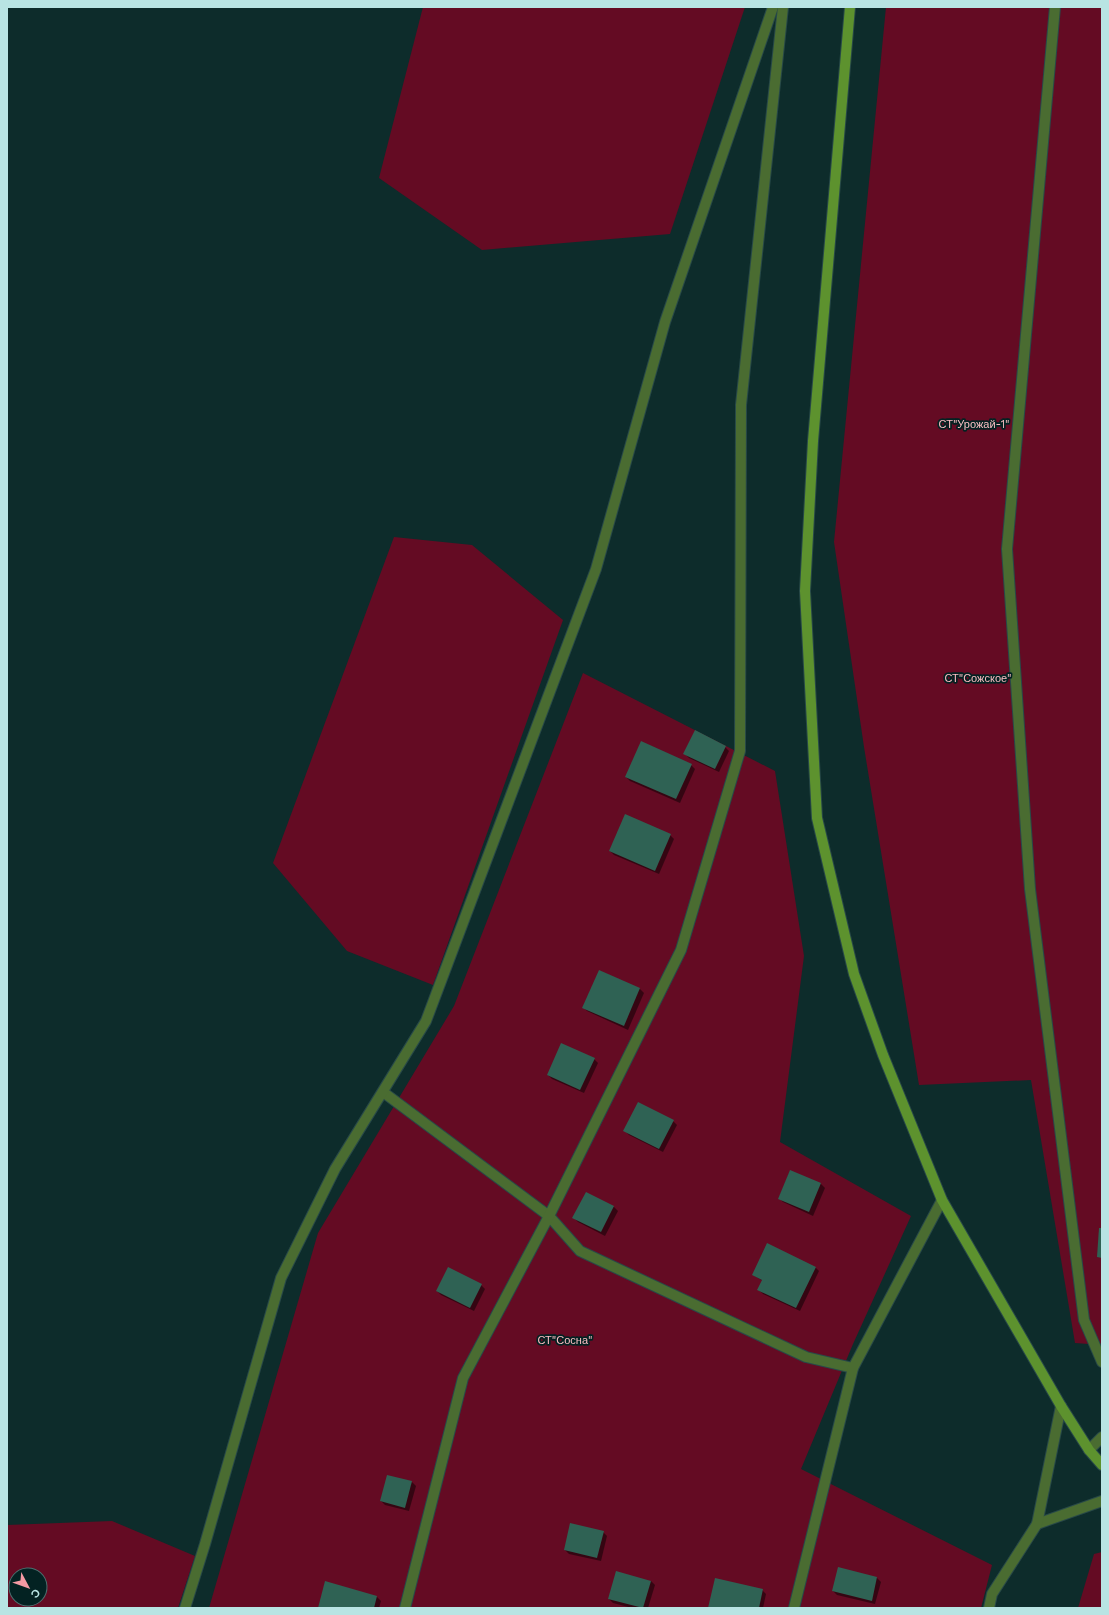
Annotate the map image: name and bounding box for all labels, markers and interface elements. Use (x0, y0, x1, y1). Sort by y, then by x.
park label: СТ"Урожай-1" (939, 418, 1009, 431)
park label: СТ"Сожское" (944, 672, 1012, 685)
park label: СТ"Сосна" (538, 1334, 592, 1347)
north arrow (8, 1567, 48, 1607)
text: С (28, 1586, 43, 1601)

